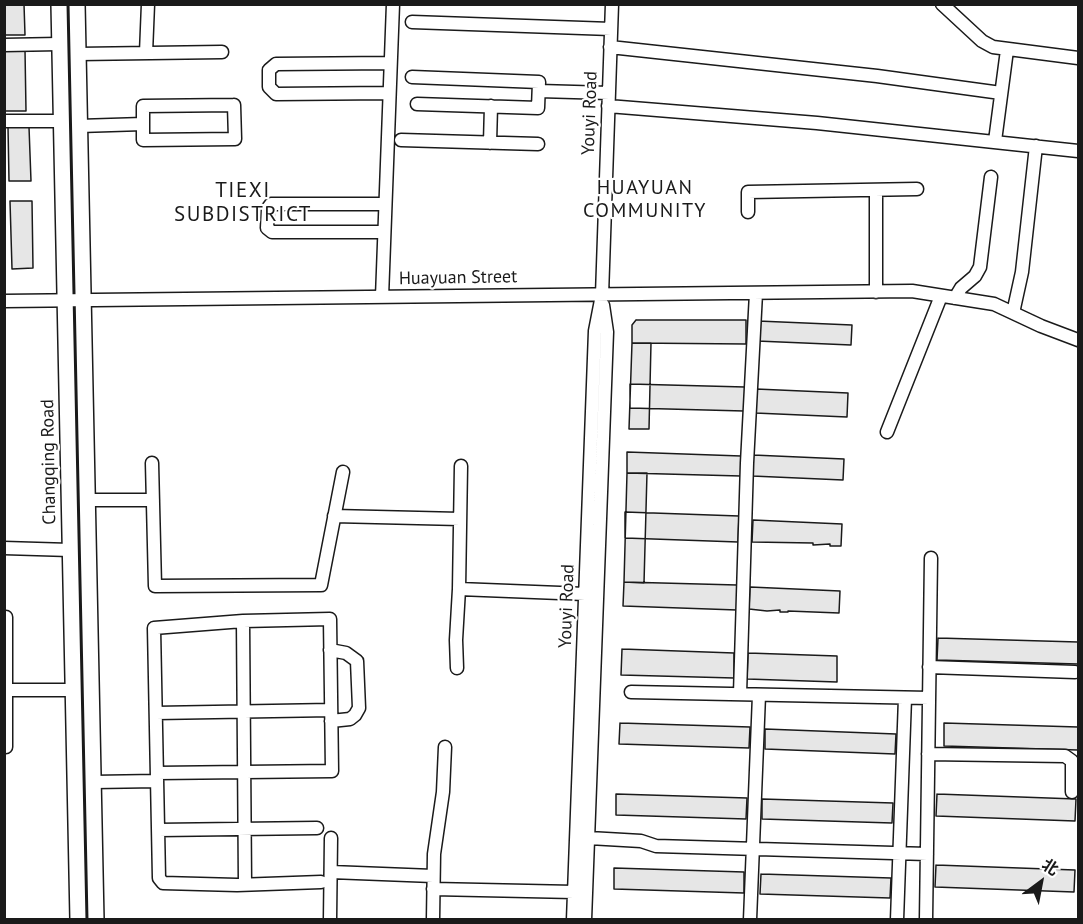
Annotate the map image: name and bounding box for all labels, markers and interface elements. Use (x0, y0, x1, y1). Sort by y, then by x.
street label: Youyi Road (578, 71, 602, 155)
district label: HUAYUAN COMMUNITY (583, 176, 707, 223)
district label: TIEXI SUBDISTRICT (174, 178, 312, 228)
street label: Huayuan Street (399, 266, 517, 290)
street label: Changqing Road (37, 399, 61, 525)
street label: Youyi Road (555, 564, 579, 648)
north arrow (1011, 852, 1071, 912)
text: 北 (1038, 854, 1063, 879)

